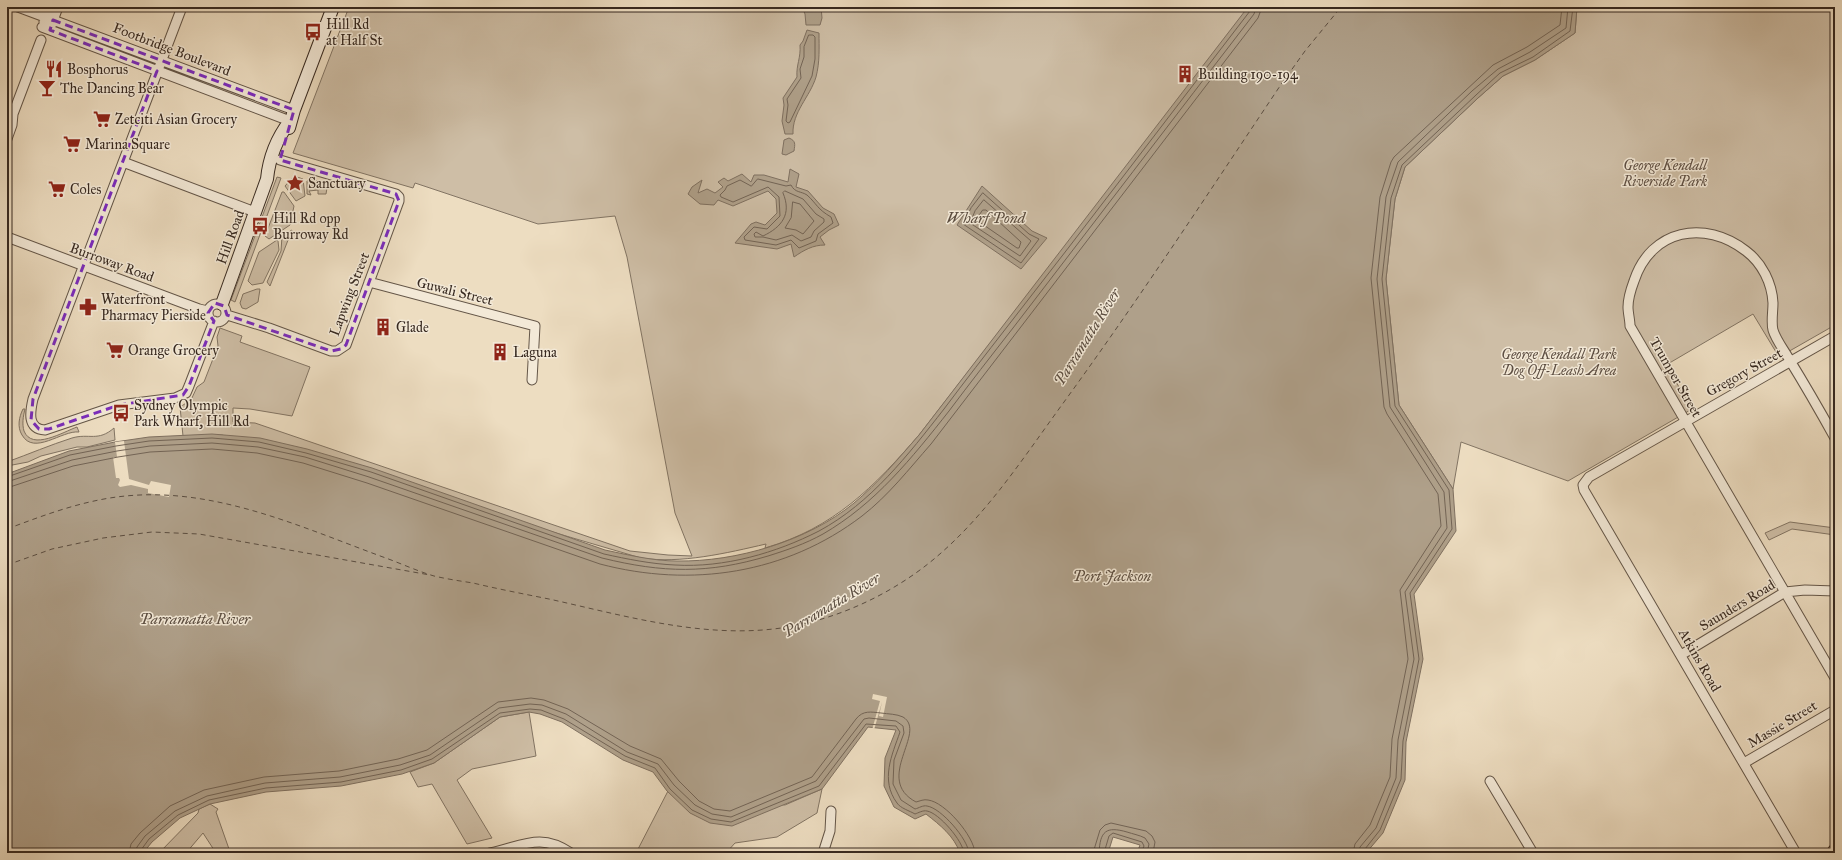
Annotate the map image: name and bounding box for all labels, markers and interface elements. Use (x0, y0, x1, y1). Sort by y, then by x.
place label: Hill Rd at Half St (326, 16, 382, 49)
street label: Footbridge Boulevard (111, 19, 233, 80)
bus stop icon: Hill Rd at Half St (303, 22, 323, 42)
restaurant icon: Bosphorus (44, 59, 64, 79)
place label: Bosphorus (67, 61, 128, 78)
building icon: Building 190-194 (1175, 64, 1195, 84)
place label: Building 190-194 (1198, 66, 1299, 83)
bar icon: The Dancing Bear (37, 78, 57, 98)
place label: The Dancing Bear (60, 80, 165, 97)
supermarket icon: Zetciti Asian Grocery (92, 109, 112, 129)
place label: Zetciti Asian Grocery (115, 111, 237, 128)
supermarket icon: Marina Square (62, 134, 82, 154)
place label: Marina Square (85, 136, 170, 154)
park label: George Kendall Riverside Park (1622, 157, 1708, 190)
place icon: Sanctuary (285, 173, 305, 193)
place label: Sanctuary (308, 175, 366, 192)
supermarket icon: Coles (47, 179, 67, 199)
place label: Coles (70, 181, 101, 198)
street label: Hill Road (213, 208, 248, 267)
water label: Wharf Pond (947, 209, 1027, 227)
place label: Hill Rd opp Burroway Rd (273, 210, 349, 243)
bus stop icon: Hill Rd opp Burroway Rd (250, 216, 270, 236)
street label: Burroway Road (67, 239, 156, 286)
street label: Lapwing Street (326, 250, 373, 338)
street label: Guwali Street (415, 274, 495, 309)
water label: Parramatta River (1050, 285, 1124, 389)
place label: Waterfront Pharmacy Pierside (101, 291, 206, 324)
pharmacy icon: Waterfront Pharmacy Pierside (78, 297, 98, 317)
building icon: Glade (373, 317, 393, 337)
place label: Glade (396, 319, 429, 336)
street label: Trumper Street (1646, 334, 1705, 420)
supermarket icon: Orange Grocery (105, 340, 125, 360)
place label: Orange Grocery (128, 342, 219, 359)
building icon: Laguna (490, 342, 510, 362)
place label: Laguna (513, 344, 557, 361)
street label: Gregory Street (1703, 345, 1785, 400)
park label: George Kendall Park Dog Off-Leash Area (1501, 346, 1618, 379)
place label: Sydney Olympic Park Wharf, Hill Rd (134, 397, 249, 430)
bus stop icon: Sydney Olympic Park Wharf, Hill Rd (111, 403, 131, 423)
water label: Port Jackson (1073, 567, 1151, 585)
water label: Parramatta River (779, 568, 884, 641)
street label: Saunders Road (1696, 576, 1778, 635)
water label: Parramatta River (140, 610, 251, 628)
street label: Atkins Road (1674, 625, 1724, 695)
street label: Massie Street (1744, 697, 1820, 752)

